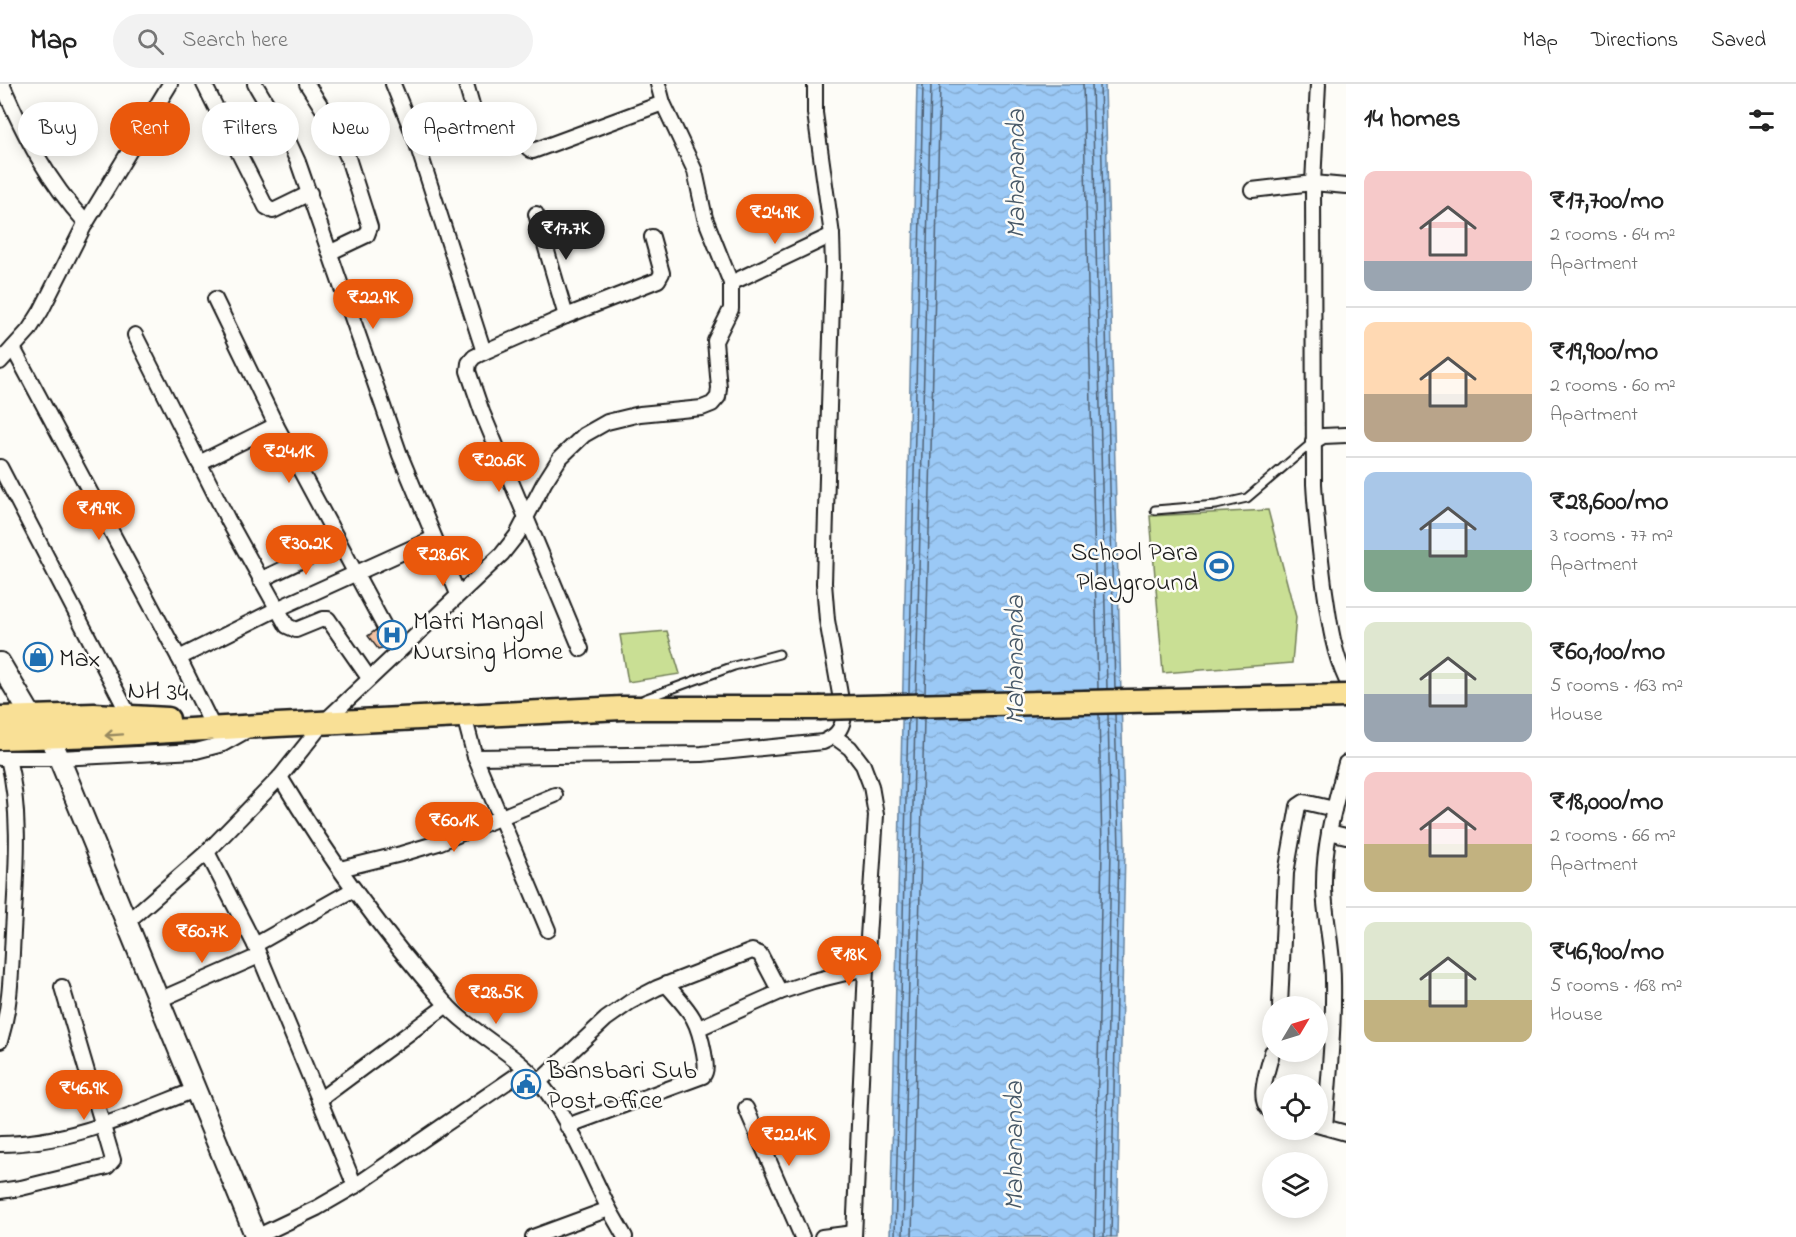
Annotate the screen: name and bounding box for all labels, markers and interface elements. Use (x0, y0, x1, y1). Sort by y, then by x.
search box (113, 14, 533, 68)
text: Map (30, 21, 77, 62)
icon: search (134, 25, 167, 58)
text: Search here (182, 25, 288, 57)
text: Map (1522, 26, 1558, 56)
text: Directions (1591, 26, 1678, 56)
text: Saved (1711, 26, 1766, 56)
text: 14 homes (1364, 101, 1460, 139)
chip: Buy (18, 102, 98, 156)
chip: Rent (110, 102, 190, 156)
chip: Filters (202, 102, 299, 156)
chip: New (311, 102, 390, 156)
chip: Apartment (402, 102, 537, 156)
icon: filters (1745, 104, 1778, 137)
water label: Mahananda (998, 109, 1037, 239)
text: ₹17,700/mo (1550, 183, 1664, 221)
pin: ₹24.9K (726, 194, 824, 245)
icon: home (1412, 195, 1484, 267)
text: ₹24.9K (750, 199, 800, 228)
pin: ₹17.7K (517, 210, 615, 261)
text: ₹17.7K (542, 215, 590, 244)
text: 2 rooms · 64 m² (1550, 221, 1675, 250)
text: Apartment (1550, 250, 1638, 279)
pin: ₹22.9K (324, 279, 422, 330)
text: ₹22.9K (347, 284, 399, 313)
text: ₹19,900/mo (1550, 334, 1658, 372)
icon: home (1412, 346, 1484, 418)
text: 2 rooms · 60 m² (1550, 372, 1676, 401)
text: Apartment (1550, 401, 1638, 430)
pin: ₹24.1K (240, 433, 338, 484)
text: ₹24.1K (264, 438, 314, 467)
pin: ₹20.6K (450, 442, 548, 493)
text: ₹20.6K (472, 447, 526, 476)
text: ₹28,600/mo (1550, 484, 1668, 522)
pin: ₹19.9K (50, 490, 148, 541)
text: ₹19.9K (77, 495, 121, 524)
icon: home (1412, 496, 1484, 568)
text: 3 rooms · 77 m² (1550, 522, 1673, 551)
pin: ₹30.2K (257, 525, 355, 576)
text: ₹30.2K (280, 530, 332, 559)
place label: School Para Playground (1071, 535, 1198, 603)
pin: ₹28.6K (394, 536, 492, 587)
text: ₹28.6K (417, 541, 469, 570)
sports icon: School Para Playground (1203, 550, 1235, 582)
text: Apartment (1550, 551, 1638, 580)
water label: Mahananda (997, 595, 1036, 725)
place label: Matri Mangal Nursing Home (413, 604, 563, 672)
hospital icon: Matri Mangal Nursing Home (376, 619, 408, 651)
text: ₹60,100/mo (1550, 634, 1665, 672)
shop icon: Max (22, 641, 54, 673)
place label: Max (59, 641, 100, 679)
icon: home (1412, 646, 1484, 718)
street label: NH 34 (127, 672, 189, 714)
text: 5 rooms · 163 m² (1550, 672, 1683, 701)
text: House (1550, 701, 1603, 730)
one-way arrow (104, 729, 124, 740)
text: ₹18,000/mo (1550, 784, 1664, 822)
icon: home (1412, 796, 1484, 868)
pin: ₹60.1K (405, 802, 503, 853)
text: ₹60.1K (429, 807, 479, 836)
text: 2 rooms · 66 m² (1550, 822, 1676, 851)
text: Apartment (1550, 851, 1638, 880)
pin: ₹60.7K (153, 913, 251, 964)
text: ₹60.7K (176, 918, 228, 947)
text: ₹46,900/mo (1550, 934, 1664, 972)
pin: ₹18K (813, 936, 885, 987)
text: ₹18K (831, 941, 867, 970)
icon: home (1412, 946, 1484, 1018)
text: 5 rooms · 168 m² (1550, 972, 1683, 1001)
pin: ₹28.5K (447, 974, 545, 1025)
text: ₹28.5K (469, 979, 523, 1008)
north arrow (1262, 996, 1328, 1062)
map controls (1262, 996, 1328, 1218)
text: House (1550, 1001, 1603, 1030)
place label: Bansbari Sub Post Office (546, 1053, 697, 1121)
public building icon: Bansbari Sub Post Office (510, 1068, 542, 1100)
pin: ₹46.9K (35, 1070, 133, 1121)
button: locate (1262, 1074, 1328, 1140)
text: ₹46.9K (60, 1075, 108, 1104)
water label: Mahananda (996, 1081, 1035, 1211)
pin: ₹22.4K (740, 1116, 838, 1167)
text: ₹22.4K (762, 1121, 816, 1150)
button: layers (1262, 1152, 1328, 1218)

